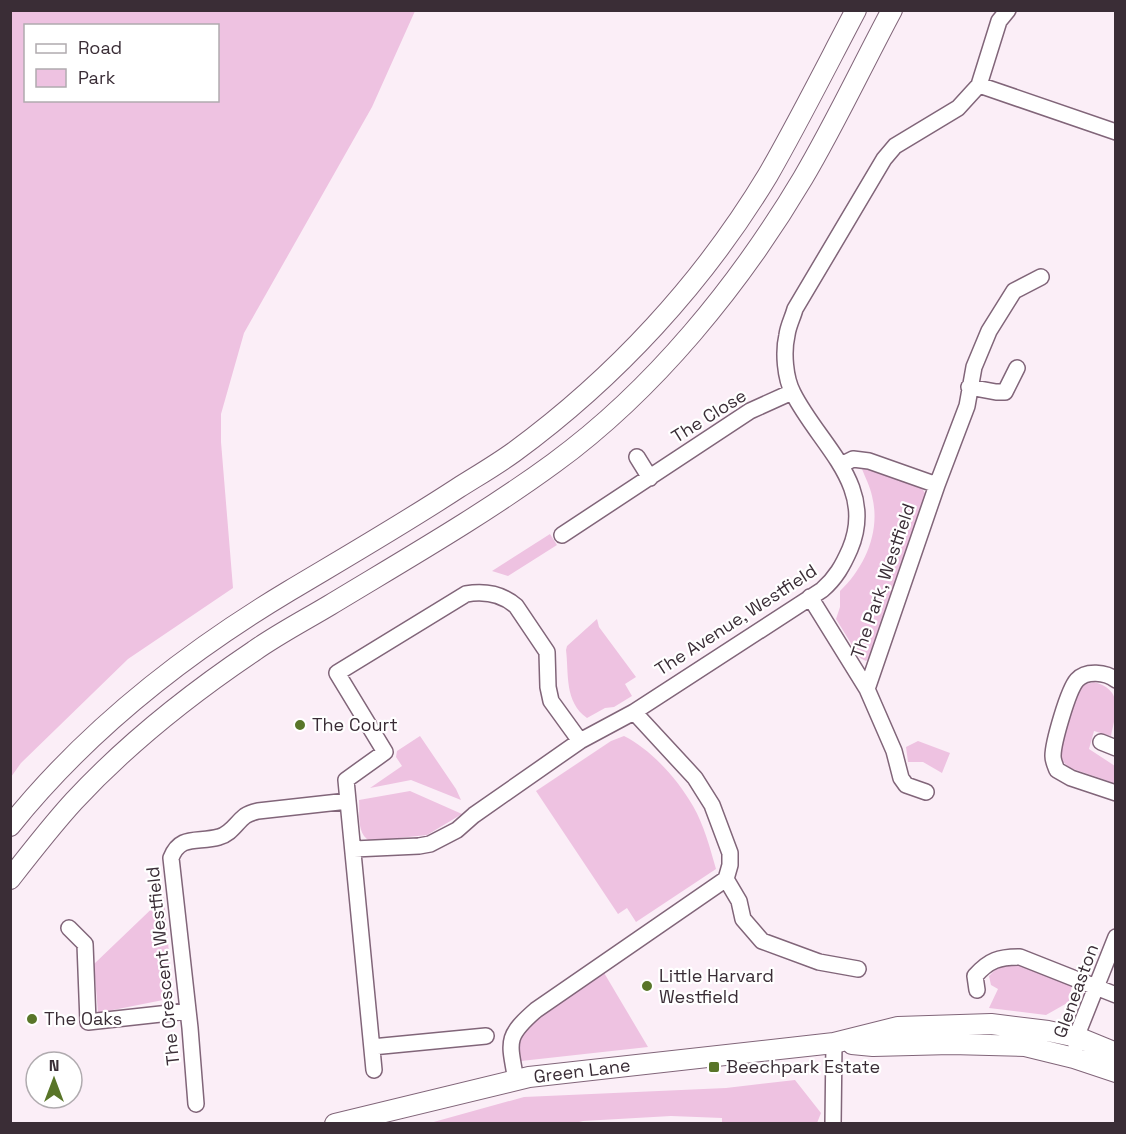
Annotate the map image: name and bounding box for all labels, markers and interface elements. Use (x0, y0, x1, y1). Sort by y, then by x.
legend (24, 24, 219, 102)
text: Road (78, 36, 122, 59)
text: Park (78, 66, 116, 89)
street label: The Close (667, 384, 751, 448)
street label: The Park, Westfield (845, 500, 920, 661)
street label: The Avenue, Westfield (650, 559, 821, 681)
place label: The Court (312, 713, 398, 736)
marker: The Court (293, 718, 307, 732)
street label: The Crescent Westfield (141, 865, 184, 1067)
street label: Gleneaston (1048, 941, 1103, 1041)
place label: Little Harvard Westfield (659, 964, 774, 1008)
marker: Little Harvard Westfield (640, 979, 654, 993)
place label: The Oaks (44, 1007, 122, 1030)
marker: The Oaks (25, 1012, 39, 1026)
north arrow (24, 1050, 84, 1110)
street label: Green Lane (532, 1053, 632, 1088)
text: N (49, 1055, 59, 1076)
place label: Beechpark Estate (726, 1055, 880, 1078)
marker: Beechpark Estate (707, 1060, 721, 1074)

